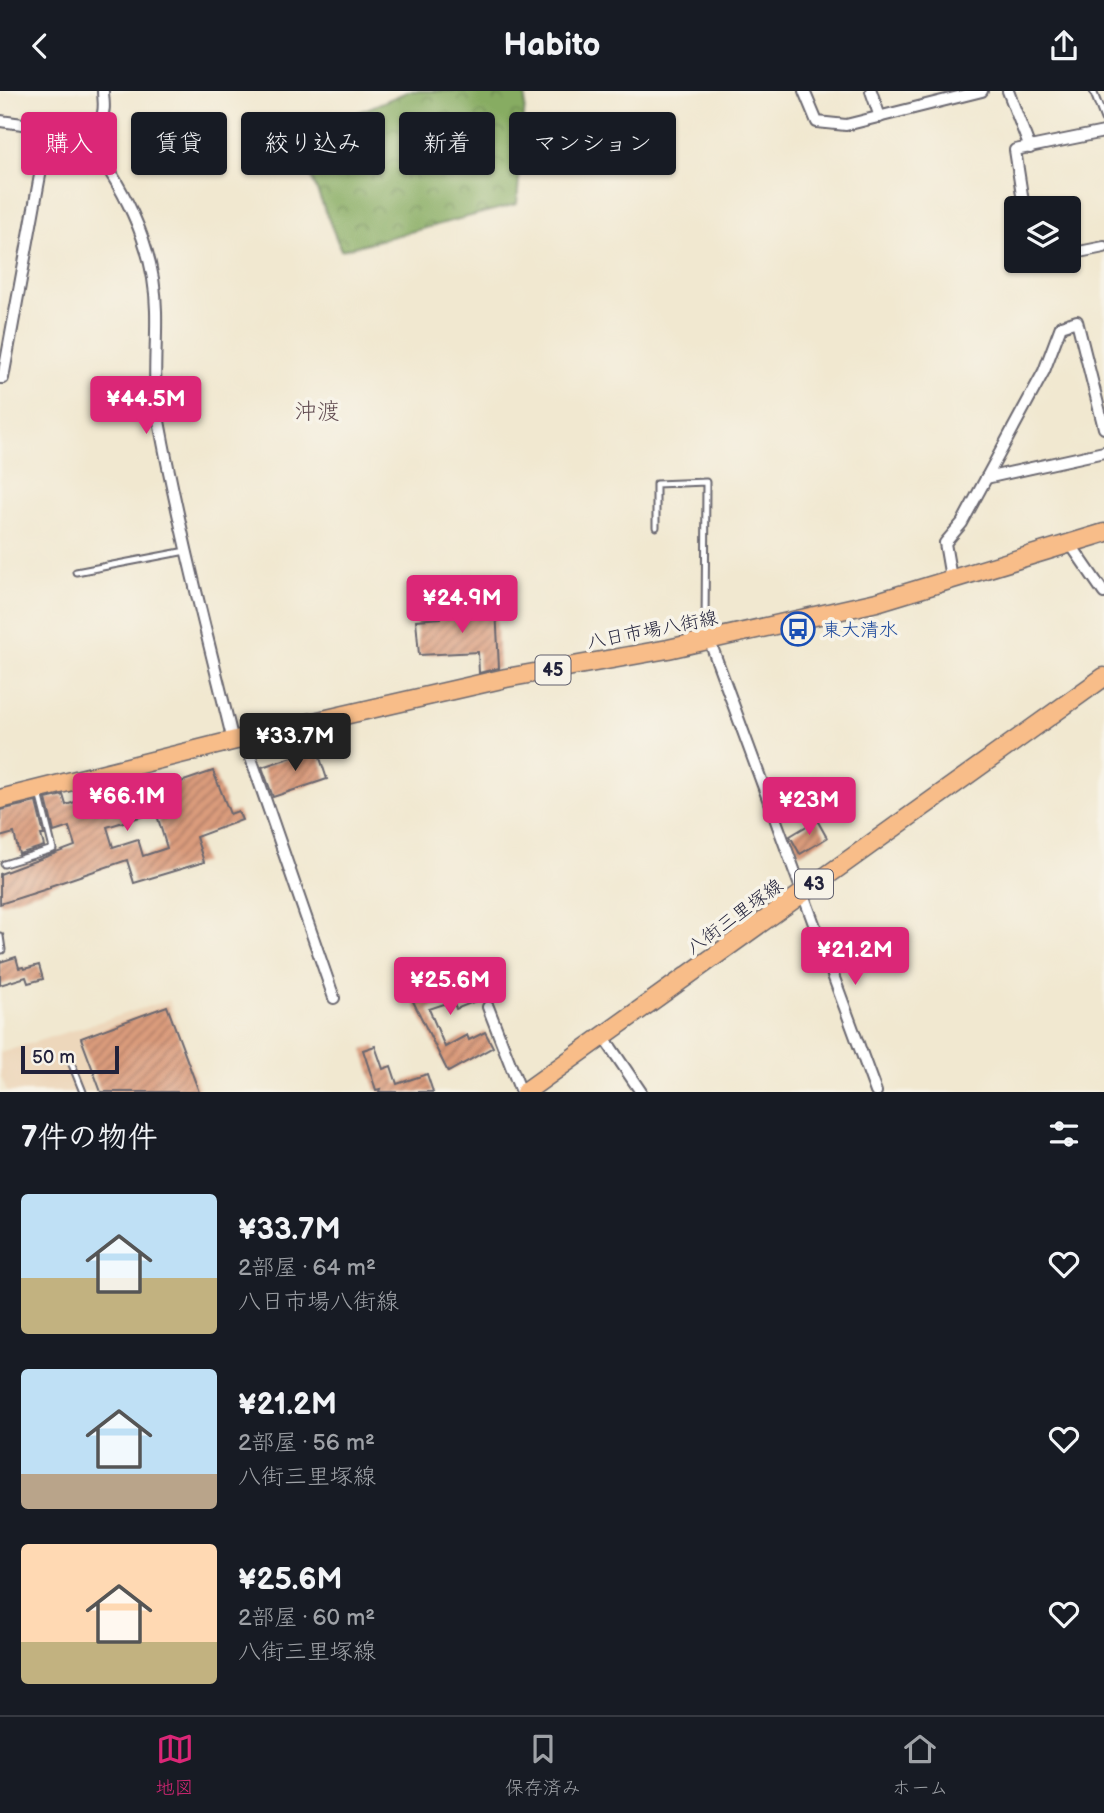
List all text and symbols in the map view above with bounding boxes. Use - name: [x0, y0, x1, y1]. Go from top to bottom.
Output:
- text: Habito: [503, 26, 601, 65]
- icon: back: [21, 27, 59, 65]
- icon: share: [1045, 27, 1083, 65]
- chip: 購入: [21, 112, 117, 175]
- chip: 賃貸: [131, 112, 227, 175]
- chip: 絞り込み: [241, 112, 385, 175]
- chip: 新着: [399, 112, 495, 175]
- chip: マンション: [509, 112, 676, 175]
- map controls: [1004, 196, 1081, 273]
- button: layers: [1004, 196, 1081, 273]
- pin: ¥44.5M: [89, 377, 203, 436]
- text: ¥44.5M: [106, 385, 186, 413]
- district label: 沖渡: [294, 398, 340, 426]
- pin: ¥24.9M: [405, 575, 519, 635]
- text: ¥24.9M: [423, 584, 501, 612]
- street label: 八日市場八街線: [585, 606, 720, 654]
- bus stop icon: 東大清水: [779, 610, 817, 648]
- place label: 東大清水: [822, 619, 898, 642]
- road number: 45: [536, 655, 570, 685]
- pin: ¥33.7M: [238, 713, 352, 773]
- text: ¥33.7M: [256, 722, 334, 750]
- pin: ¥66.1M: [70, 773, 184, 833]
- pin: ¥23M: [768, 777, 850, 837]
- text: ¥66.1M: [89, 782, 165, 810]
- text: ¥23M: [779, 786, 839, 814]
- road number: 43: [795, 869, 833, 899]
- street label: 八街三里塚線: [682, 874, 788, 960]
- pin: ¥21.2M: [798, 927, 912, 987]
- text: ¥21.2M: [817, 936, 893, 964]
- pin: ¥25.6M: [393, 957, 507, 1017]
- text: ¥25.6M: [410, 966, 490, 994]
- scale bar: [21, 1043, 119, 1075]
- text: 50 m: [32, 1046, 75, 1069]
- icon: filters: [1045, 1115, 1083, 1153]
- text: 7件の物件: [21, 1120, 158, 1156]
- text: ¥33.7M: [238, 1212, 341, 1248]
- icon: home: [77, 1222, 161, 1306]
- icon: heart: [1045, 1245, 1083, 1283]
- text: 2部屋 · 64 m²: [238, 1254, 376, 1282]
- text: 八日市場八街線: [238, 1288, 399, 1316]
- text: ¥21.2M: [238, 1387, 337, 1423]
- icon: home: [77, 1397, 161, 1481]
- icon: heart: [1045, 1420, 1083, 1458]
- text: 2部屋 · 56 m²: [238, 1429, 375, 1457]
- text: 八街三里塚線: [238, 1463, 376, 1491]
- text: ¥25.6M: [238, 1562, 342, 1598]
- icon: home: [77, 1572, 161, 1656]
- icon: heart: [1045, 1595, 1083, 1633]
- text: 2部屋 · 60 m²: [238, 1604, 375, 1632]
- text: 八街三里塚線: [238, 1638, 376, 1666]
- tab: 地図: [156, 1730, 194, 1800]
- tab: 保存済み: [505, 1730, 581, 1800]
- tab: ホーム: [892, 1730, 948, 1800]

